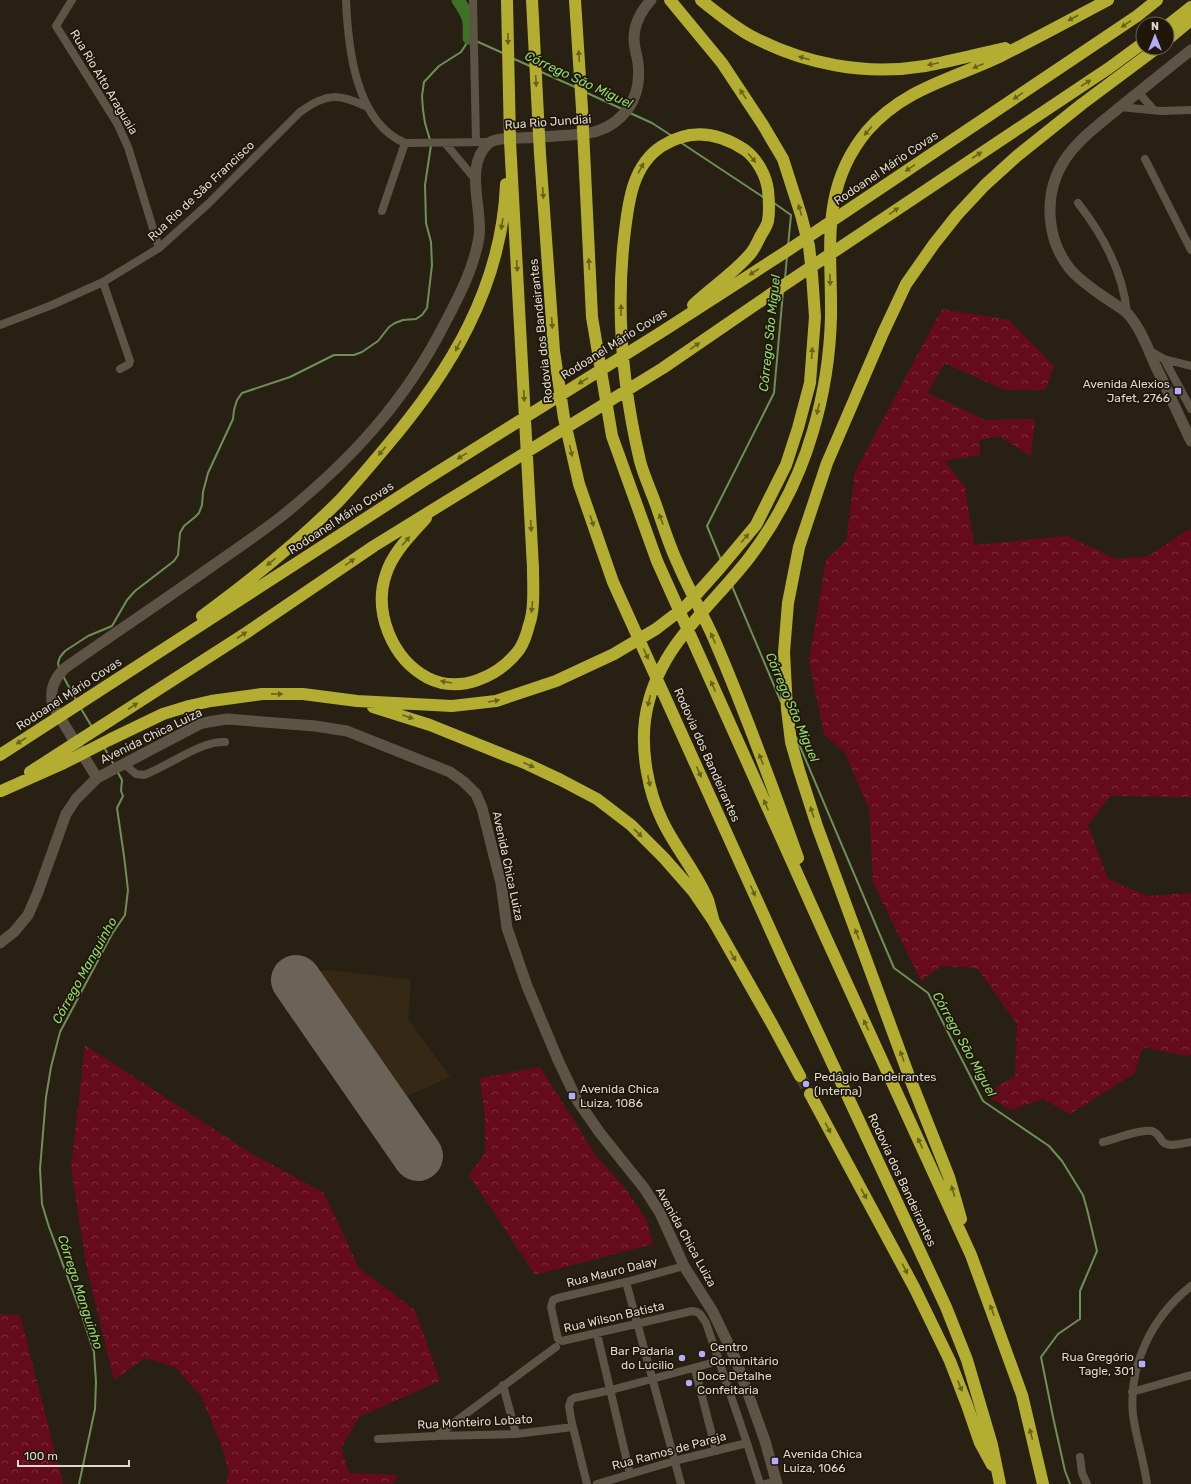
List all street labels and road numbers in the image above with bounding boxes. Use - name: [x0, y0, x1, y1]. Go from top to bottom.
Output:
- street label: Rua Rio Alto Araguaia: [67, 27, 141, 137]
- street label: Rua Rio Jundiai: [504, 112, 592, 132]
- street label: Rodoanel Mário Covas: [831, 128, 941, 208]
- street label: Rua Rio de São Francisco: [145, 138, 257, 244]
- street label: Rodovia dos Bandeirantes: [526, 258, 556, 404]
- street label: Rodoanel Mário Covas: [558, 306, 670, 382]
- street label: Rodoanel Mário Covas: [286, 479, 396, 557]
- street label: Rodoanel Mário Covas: [14, 655, 124, 733]
- street label: Rodovia dos Bandeirantes: [671, 686, 743, 824]
- street label: Avenida Chica Luiza: [98, 705, 204, 767]
- street label: Avenida Chica Luiza: [490, 810, 526, 922]
- street label: Rodovia dos Bandeirantes: [865, 1111, 939, 1249]
- street label: Avenida Chica Luiza: [653, 1185, 719, 1289]
- street label: Rua Mauro Dalay: [565, 1254, 659, 1290]
- street label: Rua Wilson Batista: [562, 1299, 666, 1335]
- street label: Rua Monteiro Lobato: [417, 1412, 533, 1432]
- street label: Rua Ramos de Pareja: [610, 1429, 728, 1473]

